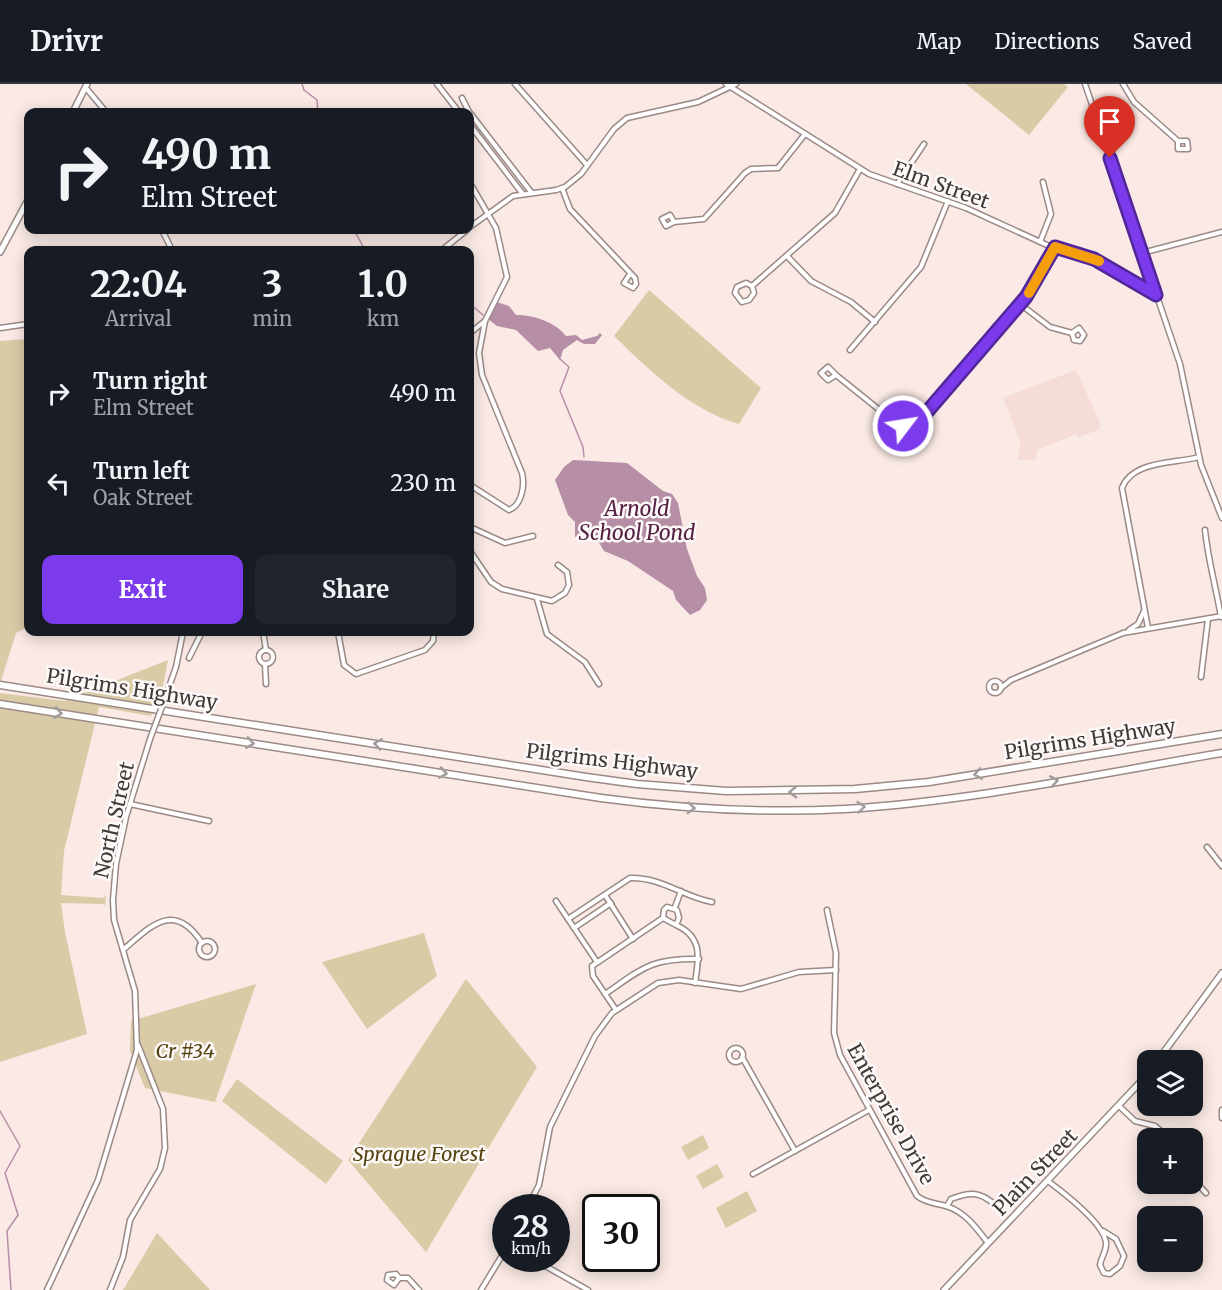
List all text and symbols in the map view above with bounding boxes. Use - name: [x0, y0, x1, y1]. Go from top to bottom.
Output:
- text: Drivr: [30, 23, 103, 59]
- text: Map: [917, 28, 961, 55]
- text: Directions: [994, 28, 1099, 55]
- text: Saved: [1132, 28, 1192, 55]
- pin: [1084, 96, 1135, 158]
- icon: arrive: [1093, 105, 1126, 138]
- text: 490 m: [141, 128, 271, 180]
- icon: right: [42, 132, 120, 210]
- street label: Elm Street: [889, 156, 993, 214]
- text: Elm Street: [141, 180, 277, 214]
- text: 22:04: [90, 262, 187, 307]
- text: 3: [262, 262, 283, 307]
- text: 1.0: [358, 262, 408, 307]
- text: Arrival: [105, 306, 172, 331]
- text: min: [253, 306, 292, 331]
- text: km: [367, 306, 399, 331]
- text: Turn right: [93, 367, 207, 395]
- icon: right: [42, 377, 75, 410]
- text: 490 m: [389, 379, 456, 407]
- position arrow: [871, 394, 935, 458]
- text: Elm Street: [93, 395, 194, 420]
- text: Turn left: [93, 457, 190, 485]
- icon: left: [42, 467, 75, 500]
- text: 230 m: [390, 469, 456, 497]
- text: Oak Street: [93, 485, 193, 510]
- water label: Arnold School Pond: [579, 495, 695, 546]
- button: Exit: [42, 555, 243, 624]
- button: Share: [255, 555, 456, 624]
- street label: Pilgrims Highway: [45, 663, 220, 714]
- one-way arrow: [53, 706, 62, 718]
- street label: Pilgrims Highway: [1002, 713, 1178, 764]
- one-way arrow: [246, 737, 255, 749]
- one-way arrow: [374, 738, 384, 751]
- street label: Pilgrims Highway: [525, 738, 700, 784]
- street label: North Street: [88, 759, 139, 881]
- one-way arrow: [438, 767, 448, 779]
- one-way arrow: [973, 767, 983, 780]
- one-way arrow: [1049, 775, 1058, 787]
- one-way arrow: [788, 786, 797, 798]
- one-way arrow: [687, 801, 696, 814]
- one-way arrow: [856, 801, 865, 814]
- park label: Cr #34: [155, 1038, 215, 1063]
- street label: Enterprise Drive: [842, 1039, 940, 1189]
- map controls: [1137, 1050, 1203, 1272]
- button: layers: [1137, 1050, 1203, 1116]
- street label: Plain Street: [987, 1123, 1082, 1220]
- button: +: [1137, 1128, 1203, 1194]
- park label: Sprague Forest: [353, 1141, 485, 1166]
- speed limit sign: 30: [582, 1194, 660, 1272]
- button: −: [1137, 1206, 1203, 1272]
- text: 28: [513, 1207, 549, 1245]
- text: km/h: [511, 1239, 551, 1258]

